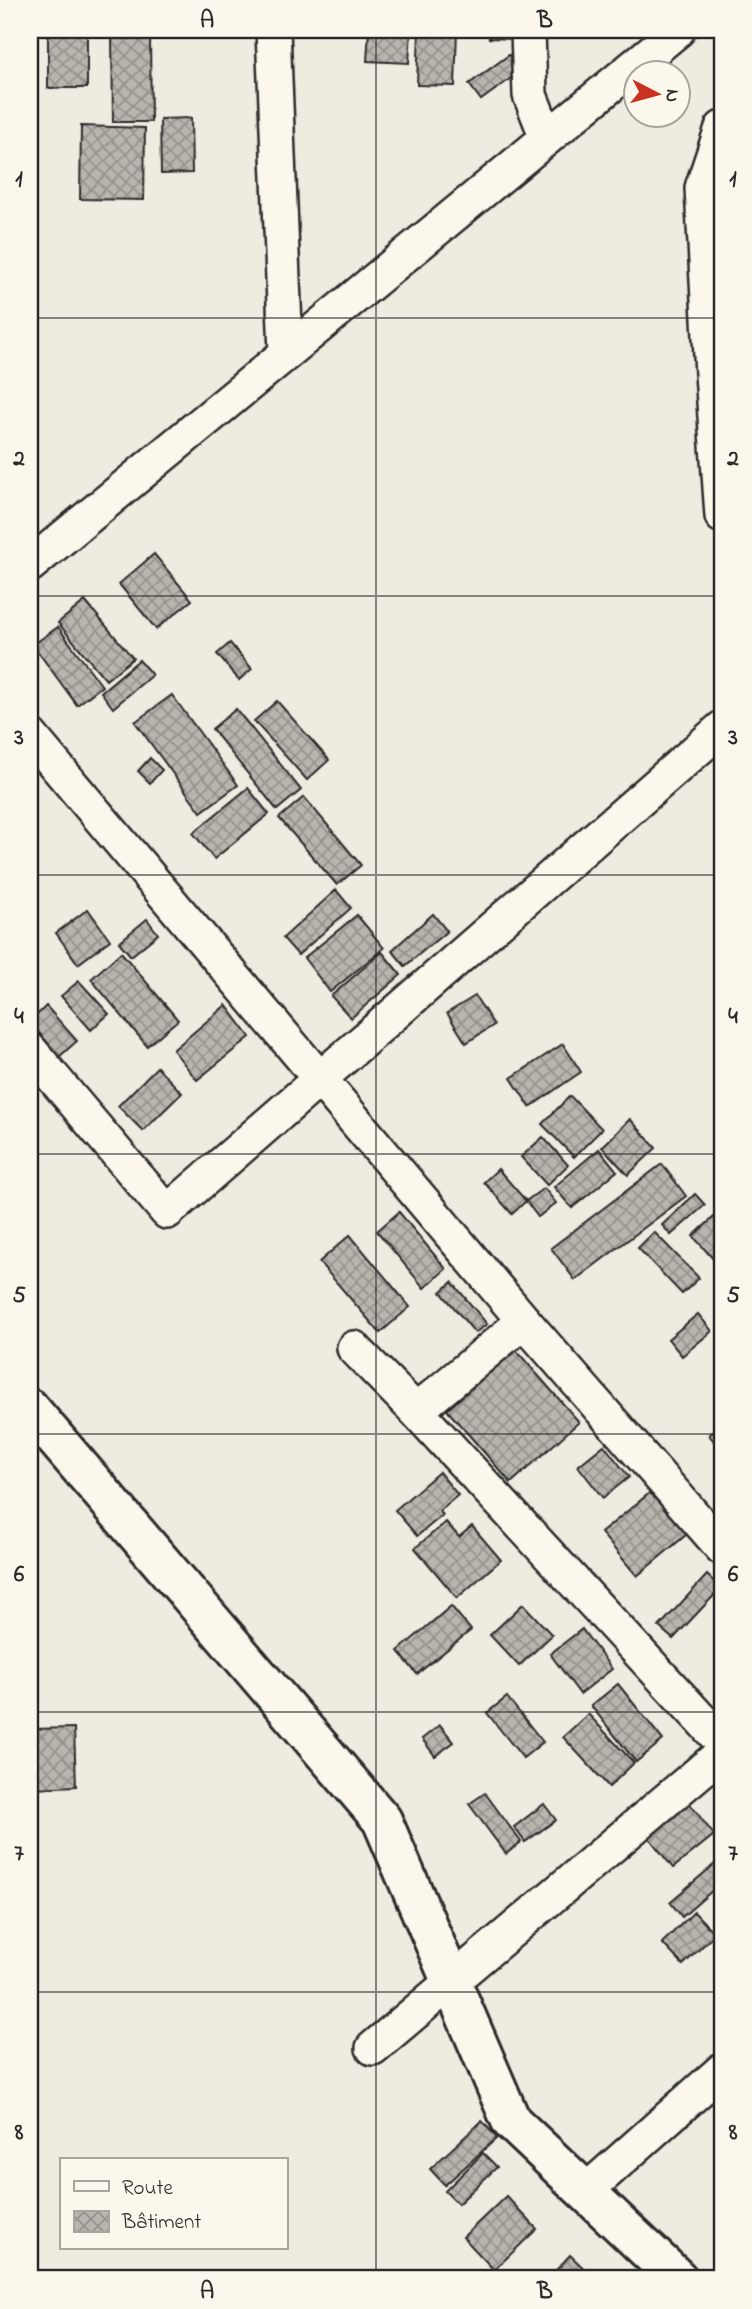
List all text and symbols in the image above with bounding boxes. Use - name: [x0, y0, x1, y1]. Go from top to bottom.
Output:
- text: A: [200, 5, 214, 38]
- text: B: [536, 5, 553, 38]
- north arrow: [622, 60, 692, 130]
- text: N: [657, 88, 686, 103]
- text: 1: [15, 164, 23, 197]
- text: 1: [729, 164, 737, 197]
- text: 2: [12, 443, 25, 476]
- text: 2: [726, 443, 739, 476]
- text: 3: [13, 722, 24, 755]
- text: 3: [727, 722, 738, 755]
- text: 4: [14, 1001, 24, 1034]
- text: 4: [728, 1001, 738, 1034]
- text: 5: [12, 1280, 26, 1313]
- text: 5: [726, 1280, 740, 1313]
- text: 6: [14, 1559, 25, 1592]
- text: 6: [728, 1559, 739, 1592]
- text: 7: [14, 1838, 24, 1871]
- text: 7: [728, 1838, 738, 1871]
- text: 8: [14, 2117, 24, 2150]
- text: 8: [728, 2117, 738, 2150]
- legend: [60, 2158, 287, 2250]
- text: Route: [122, 2174, 174, 2204]
- text: Bâtiment: [121, 2208, 201, 2238]
- text: A: [200, 2276, 214, 2309]
- text: B: [536, 2276, 553, 2309]

